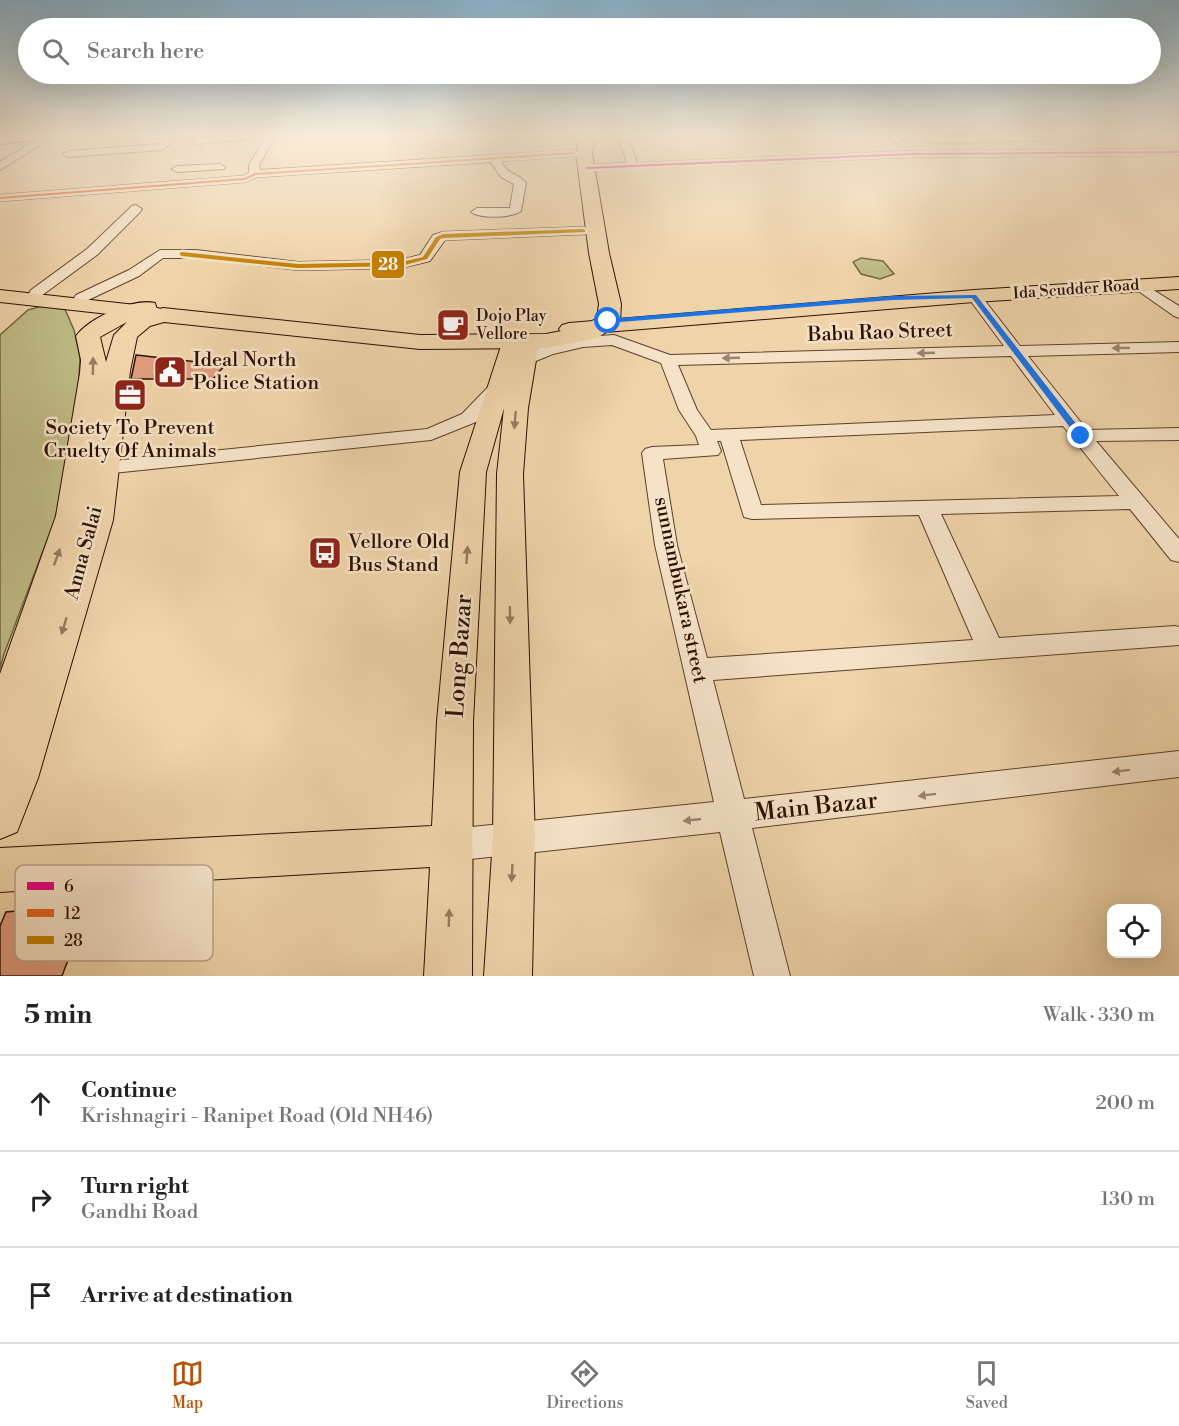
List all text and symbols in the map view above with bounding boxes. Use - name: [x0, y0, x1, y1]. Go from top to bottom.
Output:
- search box: [18, 18, 1161, 84]
- icon: search: [39, 35, 72, 68]
- text: Search here: [87, 38, 204, 65]
- line badge: 28: [371, 250, 405, 279]
- text: 28: [378, 255, 398, 275]
- street label: Ida Scudder Road: [1012, 275, 1140, 303]
- place label: Dojo Play Vellore: [475, 306, 547, 344]
- cafe icon: Dojo Play Vellore: [435, 307, 471, 343]
- route start: [594, 307, 620, 333]
- street label: Babu Rao Street: [806, 318, 953, 348]
- one-way arrow: [1111, 343, 1130, 353]
- place label: Ideal North Police Station: [193, 348, 319, 396]
- one-way arrow: [916, 348, 935, 357]
- public building icon: Ideal North Police Station: [152, 354, 188, 390]
- one-way arrow: [721, 354, 740, 363]
- one-way arrow: [88, 357, 98, 376]
- office icon: Society To Prevent Cruelty Of Animals: [112, 377, 148, 413]
- one-way arrow: [510, 411, 520, 430]
- place label: Society To Prevent Cruelty Of Animals: [44, 416, 216, 464]
- route end: [1067, 422, 1093, 448]
- street label: sunnambukara street: [648, 494, 712, 686]
- street label: Anna Salai: [59, 503, 109, 604]
- place label: Vellore Old Bus Stand: [347, 530, 450, 578]
- bus stop icon: Vellore Old Bus Stand: [307, 535, 343, 571]
- one-way arrow: [463, 546, 472, 565]
- one-way arrow: [53, 548, 63, 566]
- street label: Long Bazar: [441, 593, 479, 719]
- one-way arrow: [505, 605, 515, 624]
- one-way arrow: [59, 617, 68, 635]
- one-way arrow: [1111, 767, 1130, 776]
- street label: Main Bazar: [753, 786, 879, 828]
- one-way arrow: [918, 790, 937, 800]
- one-way arrow: [682, 815, 701, 825]
- one-way arrow: [507, 863, 516, 882]
- legend: [15, 865, 213, 961]
- text: 6: [64, 877, 74, 897]
- text: 12: [64, 904, 80, 924]
- map controls: [1107, 904, 1161, 958]
- button: locate: [1107, 904, 1161, 958]
- one-way arrow: [445, 908, 454, 927]
- text: 28: [64, 931, 83, 951]
- text: 5 min: [24, 999, 92, 1031]
- text: Walk · 330 m: [1043, 1003, 1155, 1028]
- text: Continue: [81, 1077, 177, 1104]
- icon: ahead: [24, 1087, 57, 1120]
- text: 200 m: [1095, 1091, 1155, 1116]
- text: Krishnagiri - Ranipet Road (Old NH46): [81, 1104, 433, 1129]
- text: Turn right: [81, 1173, 189, 1200]
- icon: right: [24, 1183, 57, 1216]
- text: 130 m: [1100, 1187, 1155, 1212]
- text: Gandhi Road: [81, 1200, 198, 1225]
- icon: arrive: [24, 1279, 57, 1312]
- text: Arrive at destination: [81, 1282, 293, 1309]
- tab: Map: [171, 1357, 204, 1413]
- tab: Directions: [546, 1357, 624, 1413]
- tab: Saved: [966, 1357, 1008, 1413]

